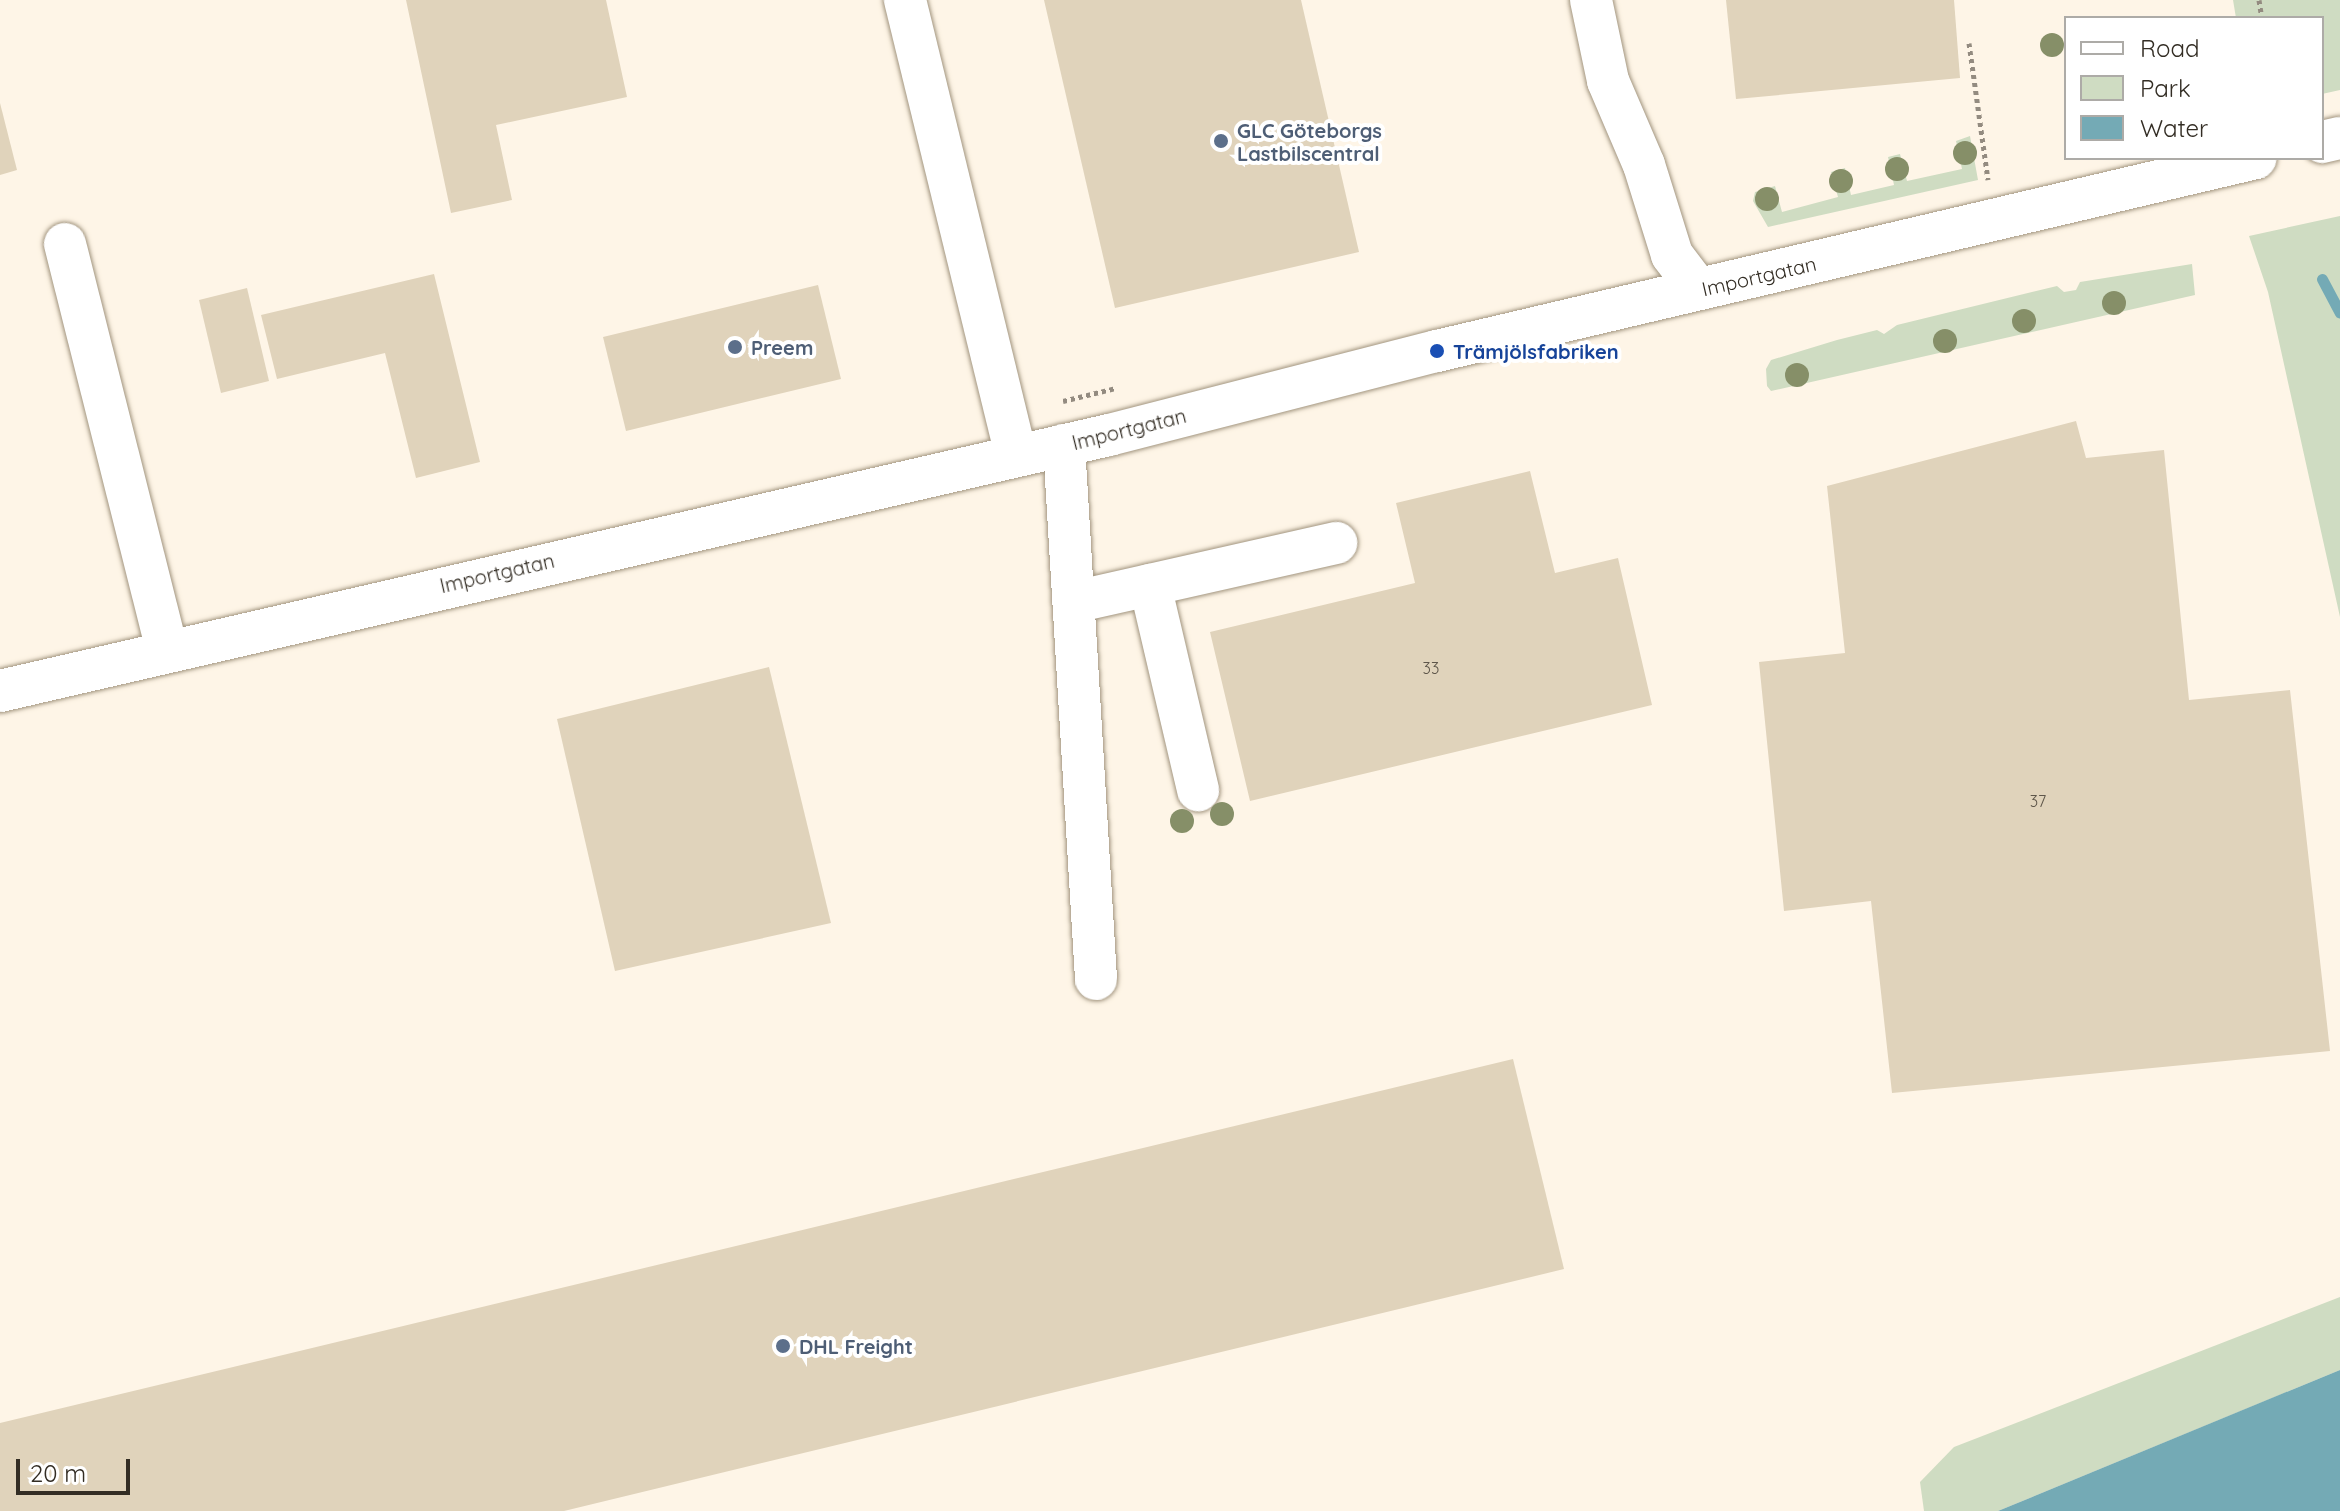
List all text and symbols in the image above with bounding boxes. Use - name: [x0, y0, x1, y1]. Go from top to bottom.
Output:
- legend: [2064, 16, 2324, 160]
- text: Road: [2140, 33, 2200, 63]
- text: Park: [2140, 73, 2191, 103]
- text: Water: [2140, 113, 2208, 143]
- place label: GLC Göteborgs Lastbilscentral: [1237, 118, 1382, 165]
- marker: GLC Göteborgs Lastbilscentral: [1212, 132, 1230, 150]
- street label: Importgatan: [1699, 251, 1819, 301]
- place label: Preem: [751, 335, 813, 359]
- marker: Preem: [726, 338, 744, 356]
- place label: Trämjölsfabriken: [1453, 339, 1619, 363]
- marker: Trämjölsfabriken: [1428, 342, 1446, 360]
- street label: Importgatan: [1069, 403, 1189, 455]
- street label: Importgatan: [437, 548, 557, 598]
- house number: 33: [1423, 658, 1439, 678]
- house number: 37: [2030, 791, 2046, 811]
- place label: DHL Freight: [799, 1334, 913, 1358]
- marker: DHL Freight: [774, 1337, 792, 1355]
- scale bar: [20, 1443, 134, 1493]
- text: 20 m: [30, 1458, 86, 1488]

